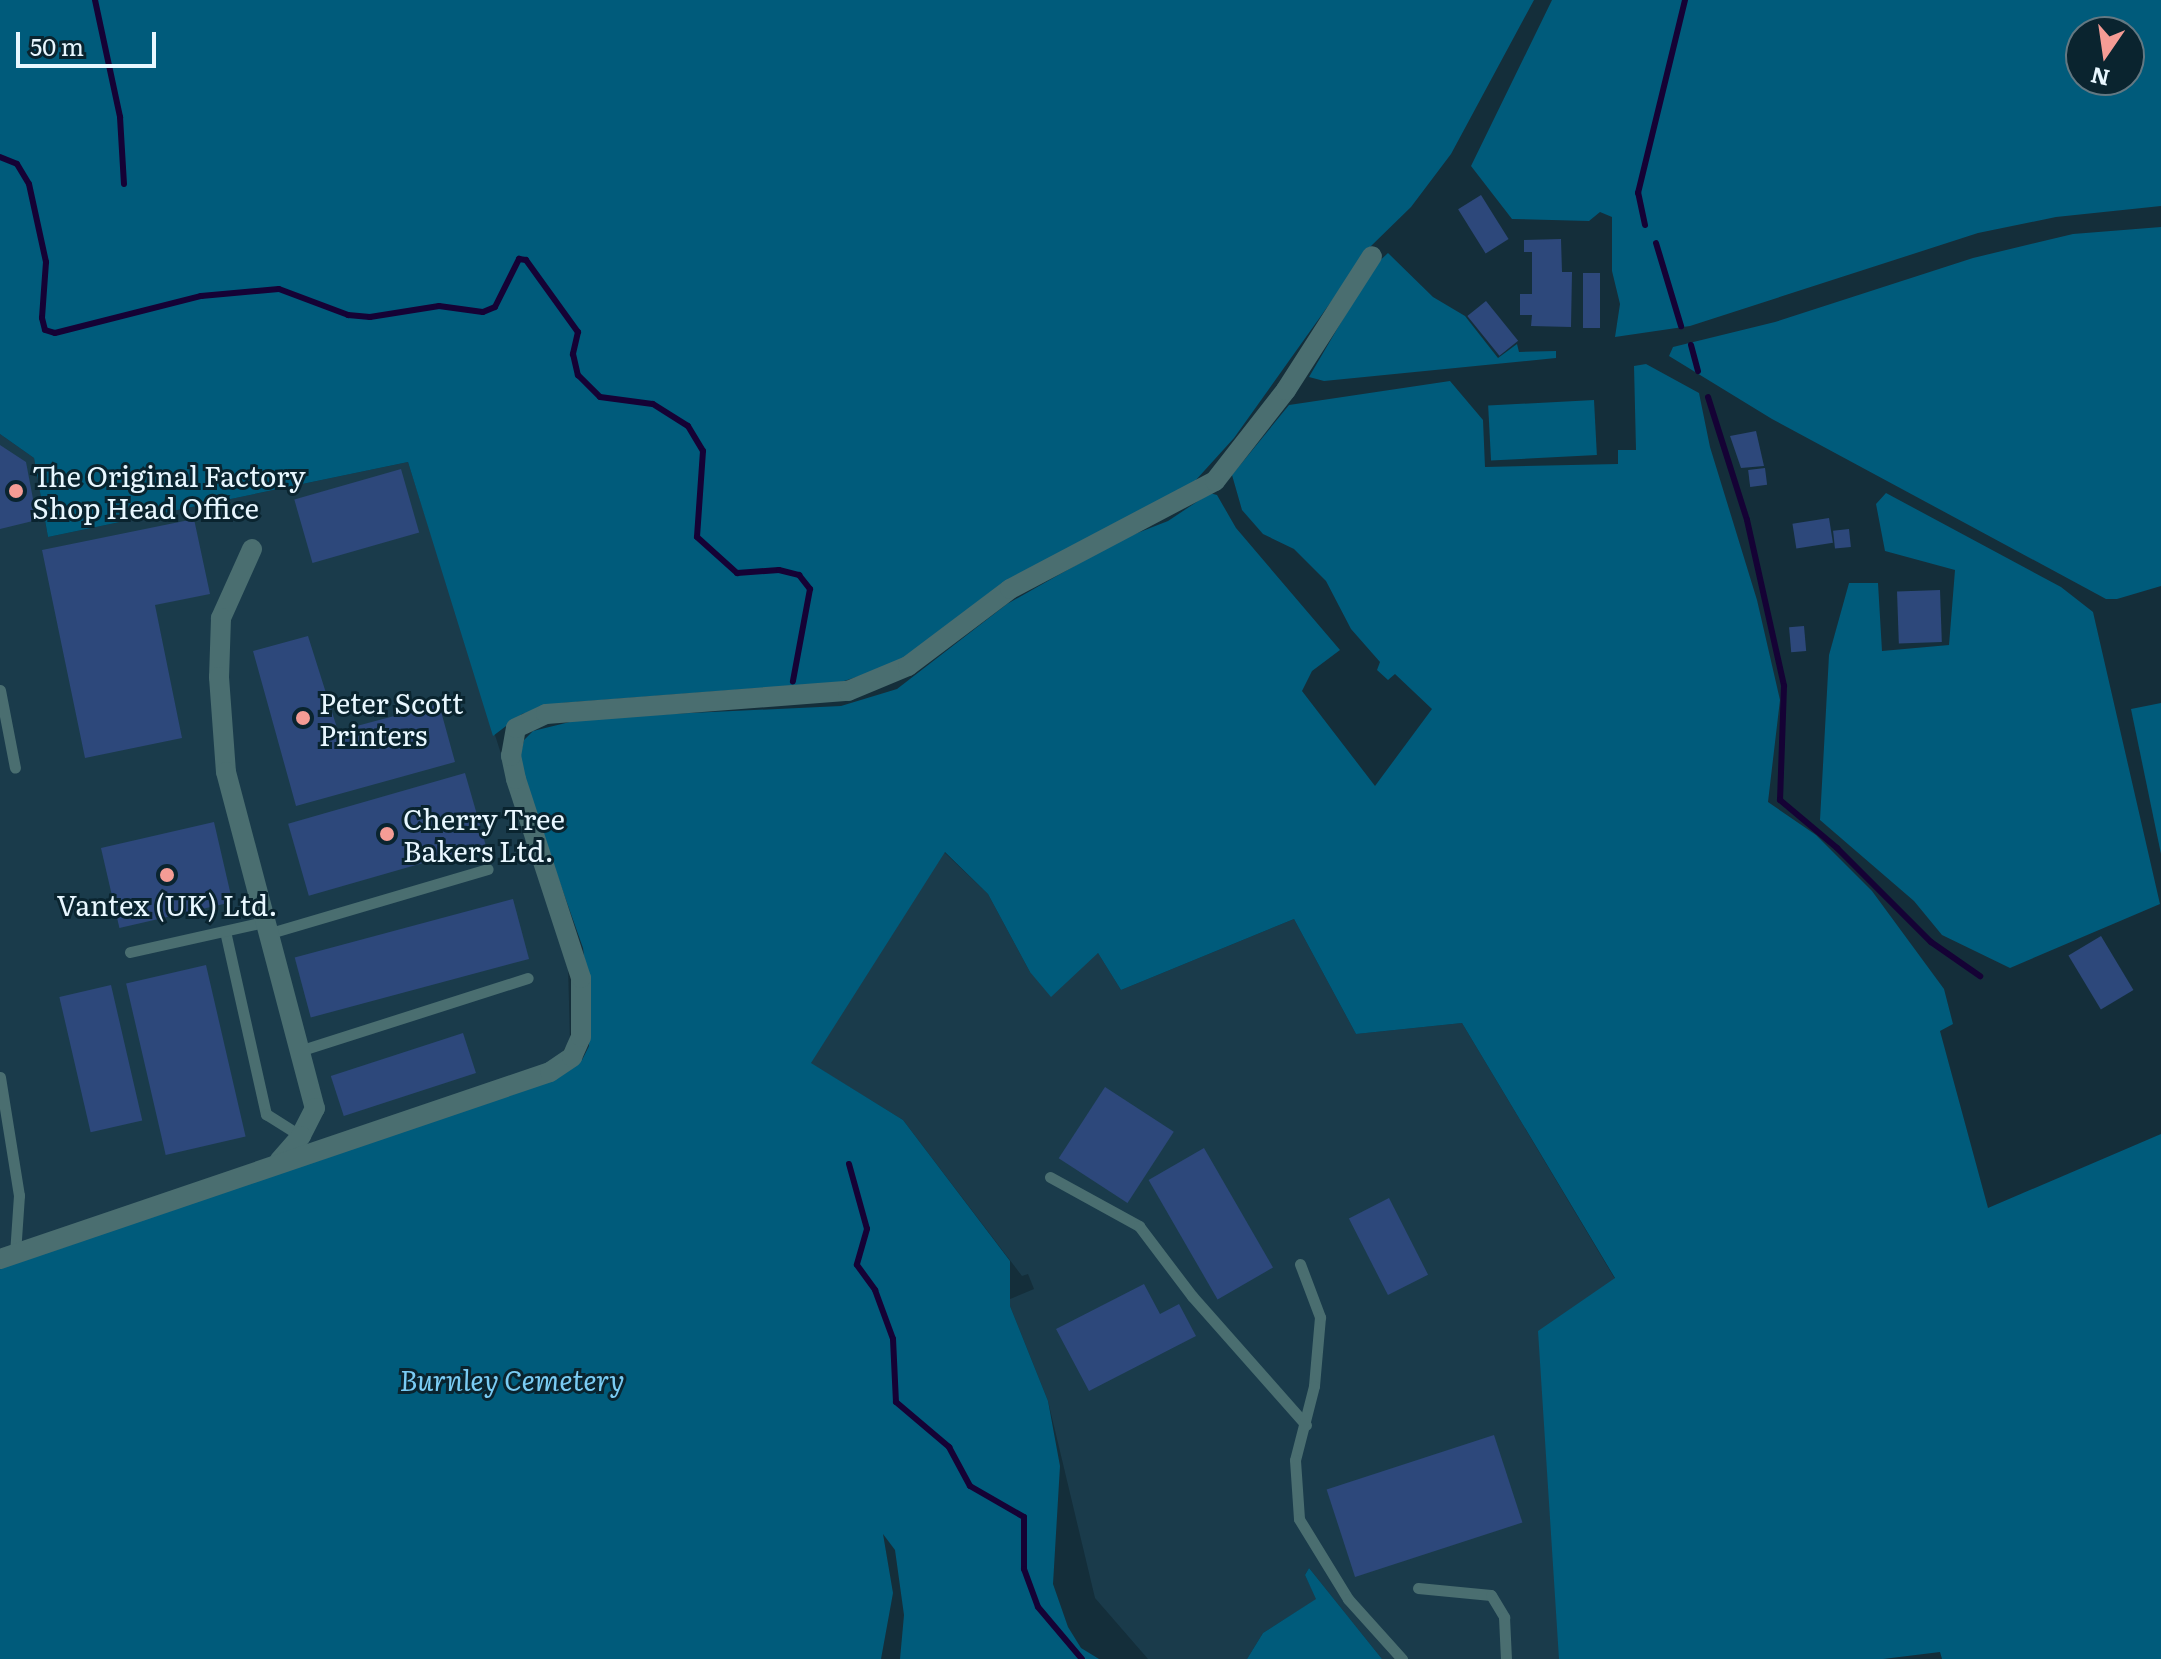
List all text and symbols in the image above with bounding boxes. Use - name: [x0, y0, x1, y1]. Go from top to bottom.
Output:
- scale bar: [20, 16, 160, 66]
- north arrow: [2065, 16, 2145, 96]
- text: 50 m: [30, 28, 84, 63]
- text: N: [2087, 60, 2113, 96]
- place label: The Original Factory Shop Head Office: [32, 458, 306, 524]
- marker: The Original Factory Shop Head Office: [7, 482, 25, 500]
- place label: Peter Scott Printers: [319, 685, 463, 751]
- marker: Peter Scott Printers: [294, 709, 312, 727]
- place label: Cherry Tree Bakers Ltd.: [403, 801, 565, 867]
- marker: Cherry Tree Bakers Ltd.: [378, 825, 396, 843]
- marker: Vantex (UK) Ltd.: [158, 866, 176, 884]
- place label: Vantex (UK) Ltd.: [56, 887, 278, 921]
- park label: Burnley Cemetery: [399, 1362, 625, 1396]

